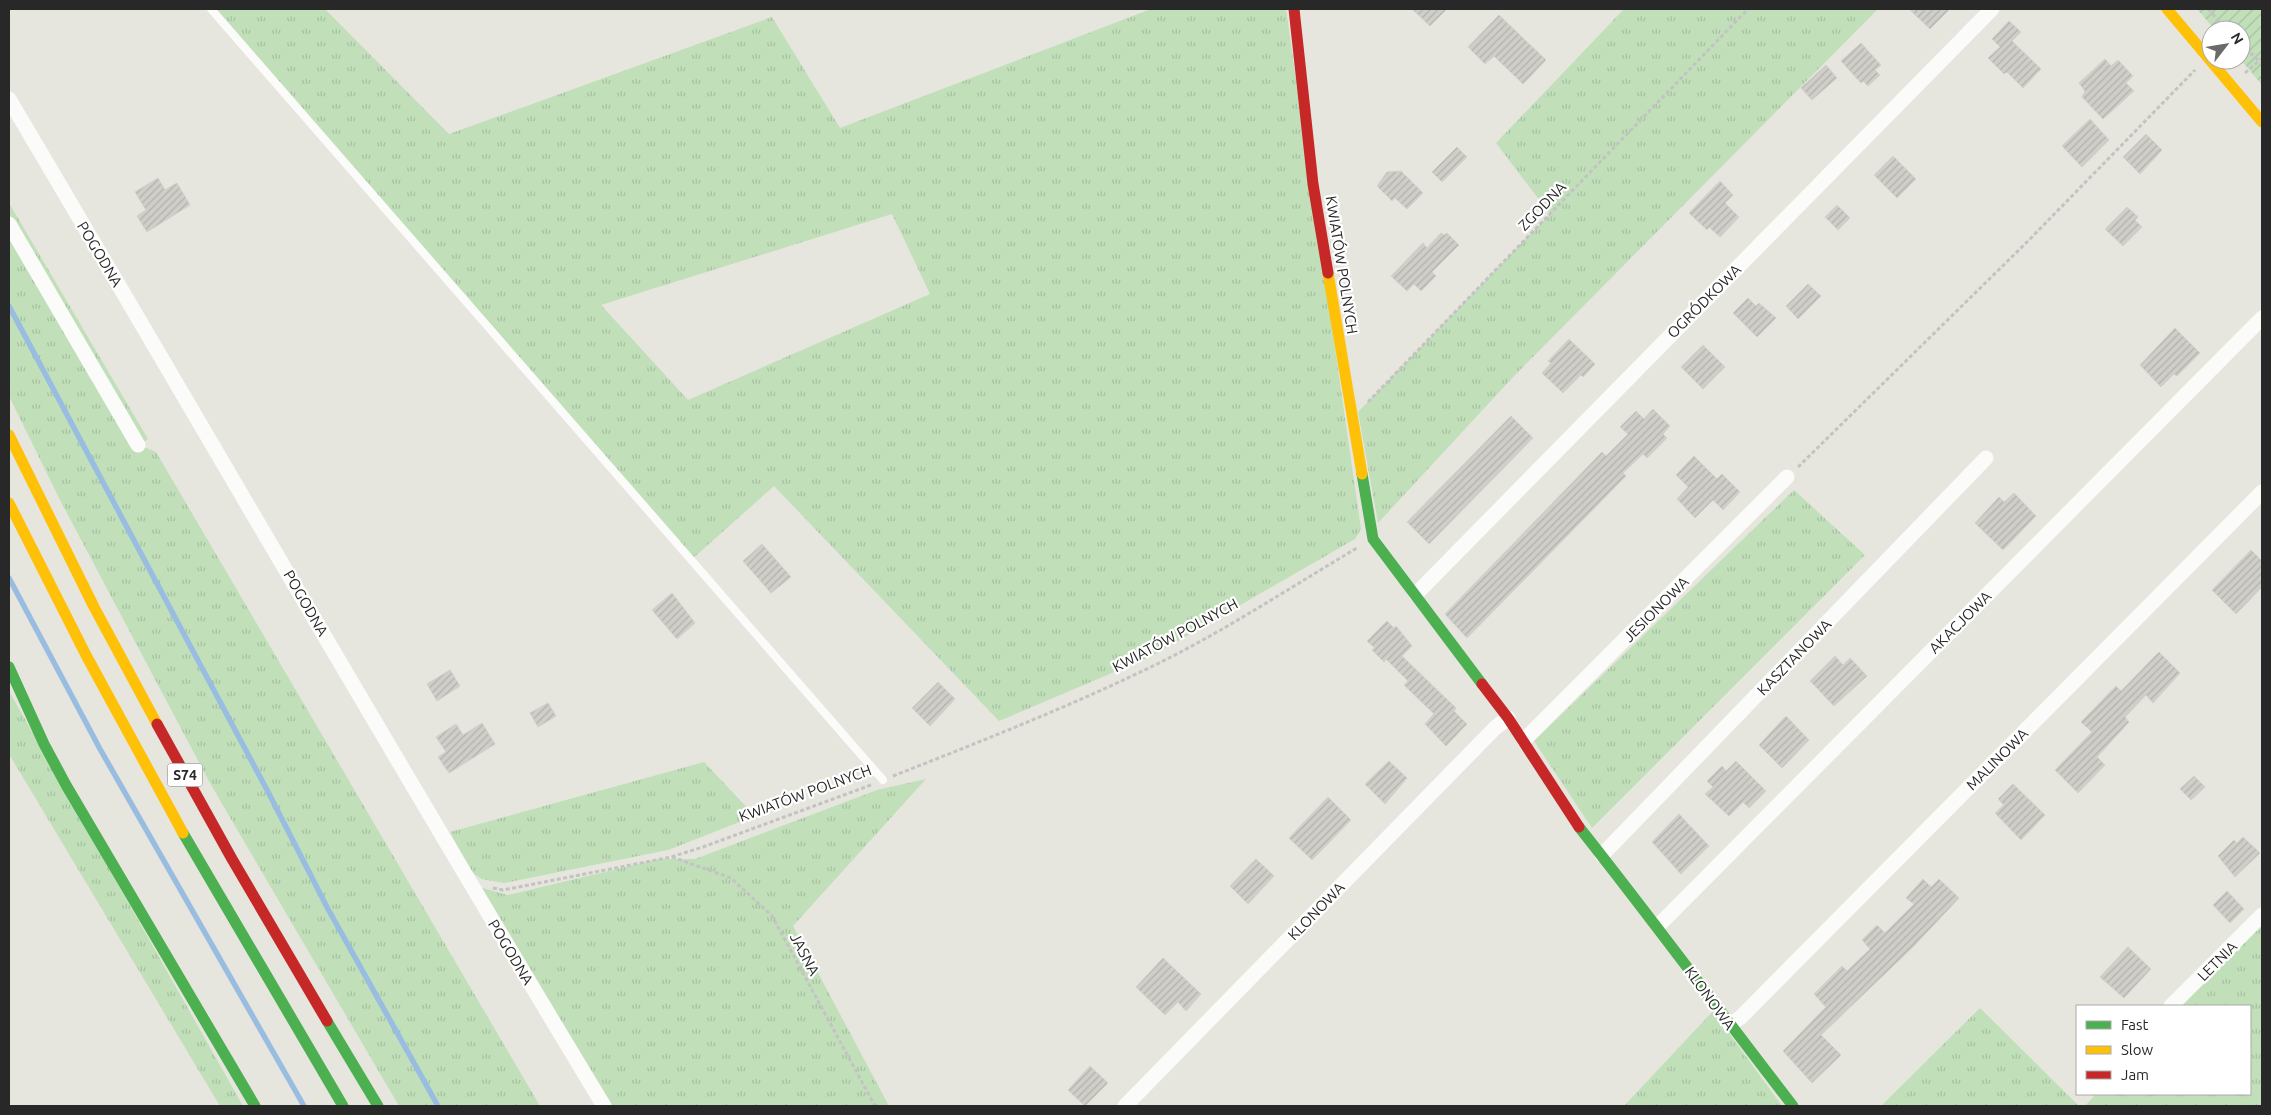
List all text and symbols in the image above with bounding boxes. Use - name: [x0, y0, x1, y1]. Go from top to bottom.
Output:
- north arrow: [2201, 20, 2251, 70]
- text: N: [2228, 30, 2247, 47]
- street label: ZGODNA: [1515, 178, 1569, 234]
- street label: KWIATÓW POLNYCH: [1323, 195, 1361, 335]
- street label: POGODNA: [74, 218, 126, 290]
- street label: OGRÓDKOWA: [1664, 261, 1744, 341]
- street label: POGODNA: [280, 567, 332, 639]
- street label: JESIONOWA: [1620, 573, 1692, 645]
- street label: AKACJOWA: [1925, 587, 1995, 657]
- street label: KWIATÓW POLNYCH: [1109, 595, 1241, 675]
- street label: KASZTANOWA: [1753, 615, 1835, 699]
- street label: MALINOWA: [1963, 725, 2031, 793]
- street label: KWIATÓW POLNYCH: [736, 761, 874, 825]
- road number: S74: [168, 764, 202, 786]
- street label: KLONOWA: [1284, 878, 1348, 943]
- street label: POGODNA: [485, 916, 537, 988]
- street label: JASNA: [787, 930, 823, 978]
- street label: LETNIA: [2194, 938, 2240, 984]
- street label: KLONOWA: [1681, 963, 1739, 1033]
- legend: [2076, 1005, 2251, 1095]
- text: Fast: [2121, 1016, 2149, 1033]
- text: Slow: [2121, 1041, 2154, 1058]
- text: Jam: [2121, 1066, 2149, 1083]

